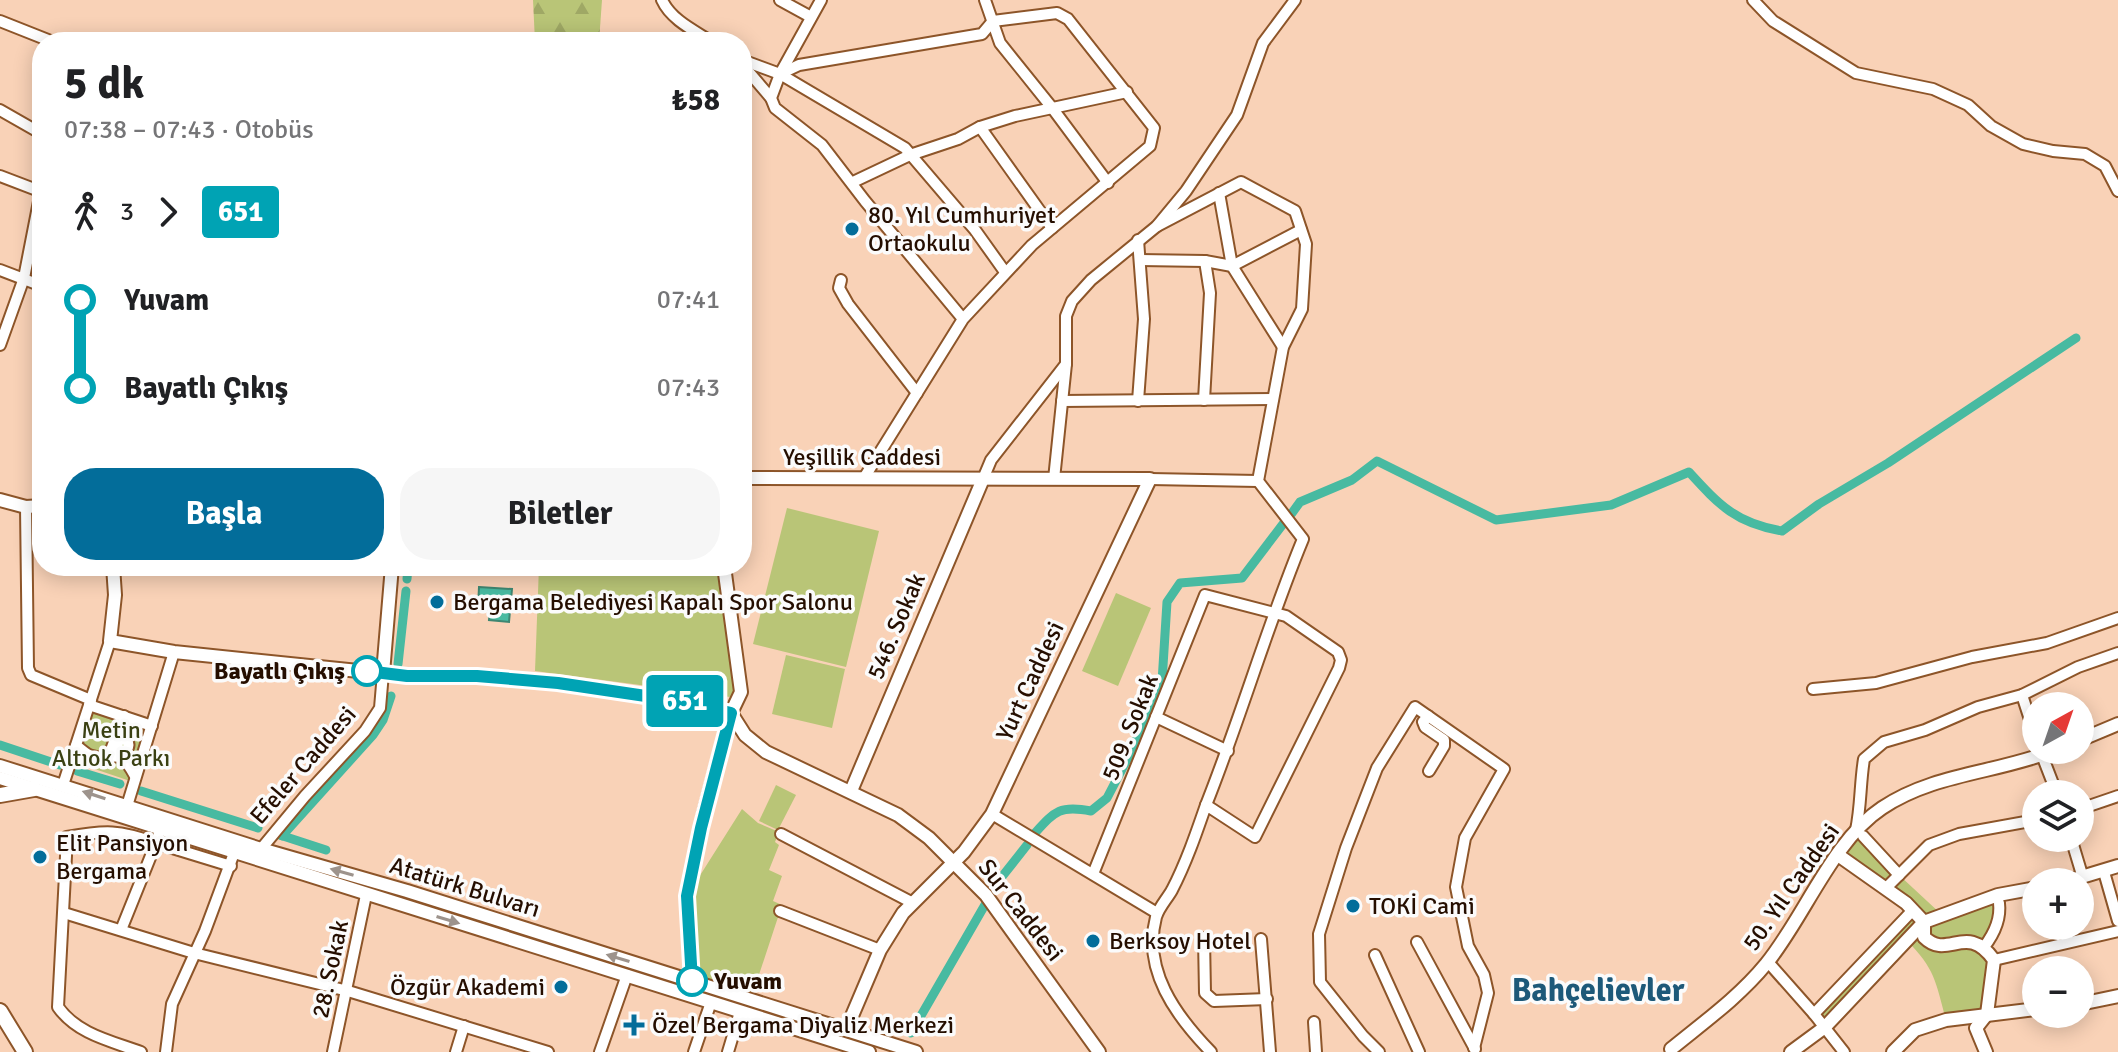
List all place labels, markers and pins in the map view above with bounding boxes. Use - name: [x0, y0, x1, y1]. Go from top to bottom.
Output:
- place label: 80. Yıl Cumhuriyet Ortaokulu: [868, 200, 1056, 258]
- marker: 80. Yıl Cumhuriyet Ortaokulu: [843, 220, 861, 238]
- place label: Bergama Belediyesi Kapalı Spor Salonu: [453, 587, 853, 617]
- marker: Bergama Belediyesi Kapalı Spor Salonu: [428, 593, 446, 611]
- place label: Bayatlı Çıkış: [214, 656, 345, 686]
- marker: Bayatlı Çıkış: [352, 656, 382, 686]
- place label: Elit Pansiyon Bergama: [56, 828, 188, 886]
- marker: Elit Pansiyon Bergama: [31, 848, 49, 866]
- place label: TOKİ Cami: [1369, 891, 1475, 921]
- marker: TOKİ Cami: [1344, 897, 1362, 915]
- place label: Berksoy Hotel: [1109, 926, 1251, 956]
- marker: Berksoy Hotel: [1084, 932, 1102, 950]
- marker: Yuvam: [677, 966, 707, 996]
- place label: Yuvam: [713, 966, 782, 996]
- place label: Özgür Akademi: [390, 972, 545, 1002]
- marker: Özgür Akademi: [552, 978, 570, 996]
- place label: Özel Bergama Diyaliz Merkezi: [652, 1010, 954, 1040]
- marker: Özel Bergama Diyaliz Merkezi: [623, 1014, 645, 1036]

